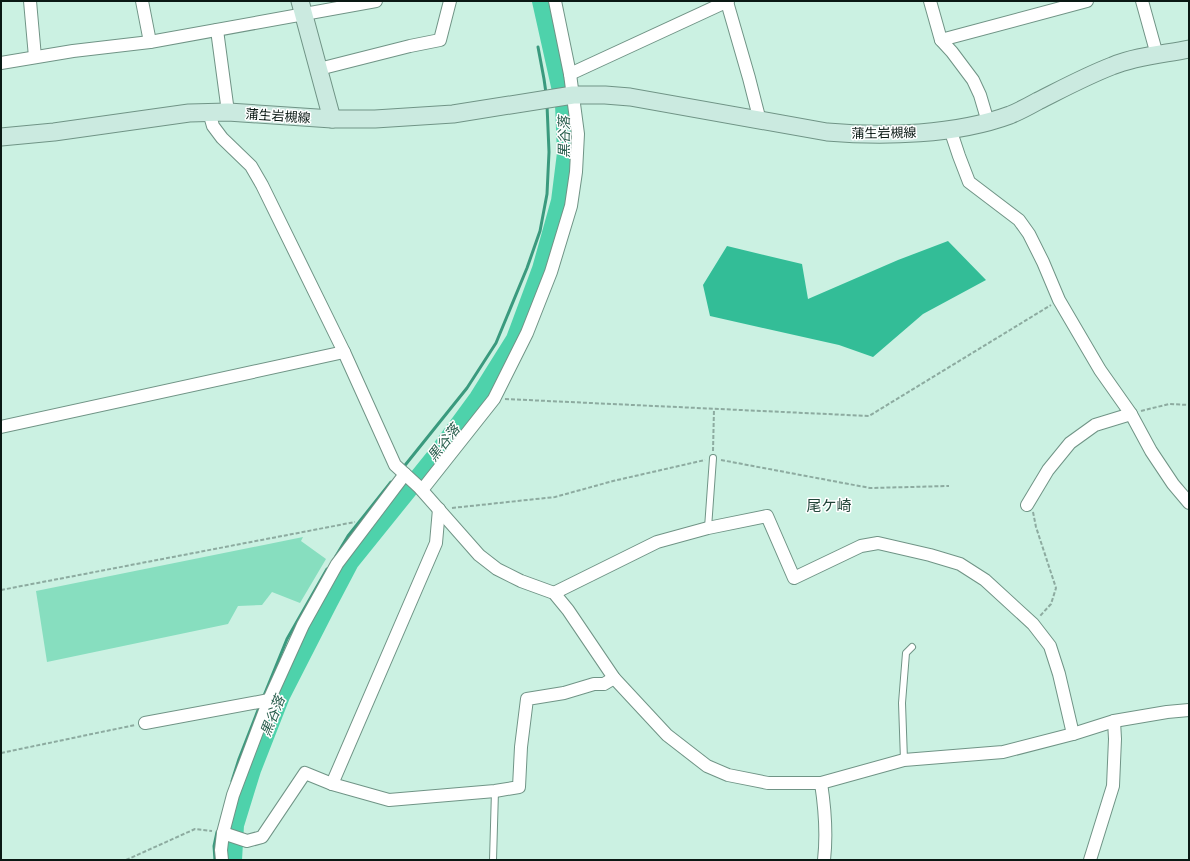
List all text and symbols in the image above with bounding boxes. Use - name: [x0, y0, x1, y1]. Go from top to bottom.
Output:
- street label: 蒲生岩槻線: [245, 106, 311, 126]
- water label: 黒谷落: [556, 114, 573, 158]
- street label: 蒲生岩槻線: [851, 125, 917, 141]
- water label: 黒谷落: [424, 420, 465, 465]
- district label: 尾ケ崎: [806, 497, 852, 515]
- water label: 黒谷落: [257, 691, 289, 739]

